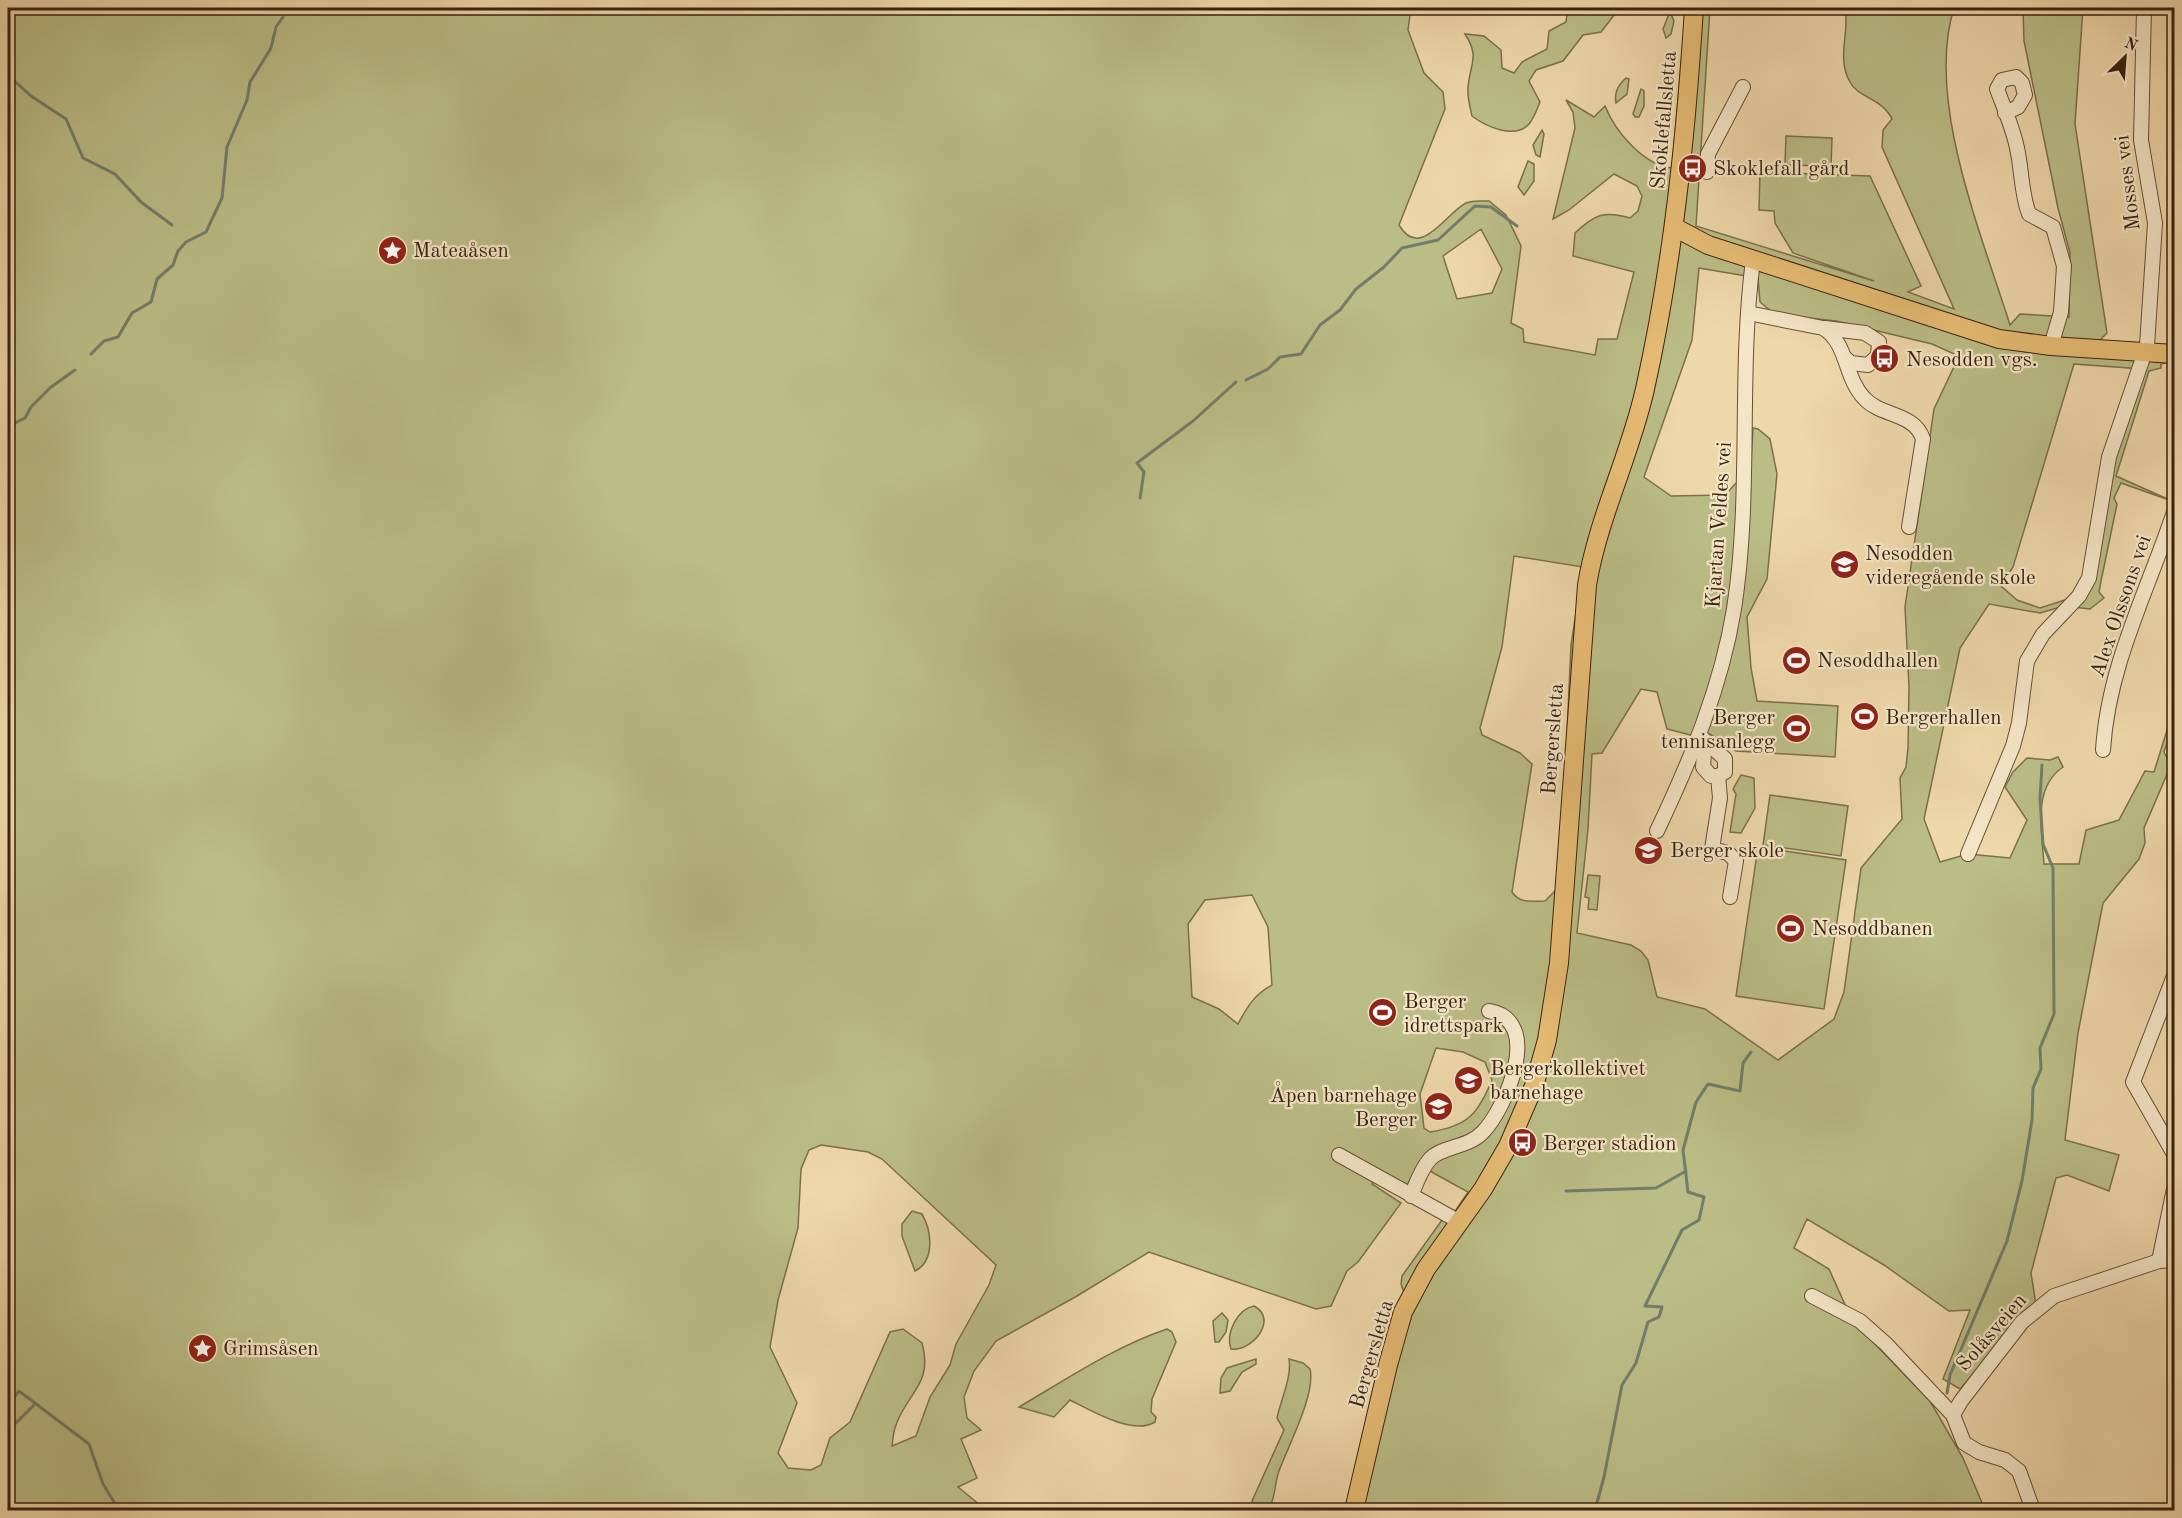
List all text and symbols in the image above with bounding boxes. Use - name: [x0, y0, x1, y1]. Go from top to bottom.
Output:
- north arrow: [2095, 27, 2155, 87]
- text: N: [2122, 35, 2140, 55]
- street label: Skoklefallsletta: [1648, 50, 1681, 190]
- street label: Mosses vei: [2112, 134, 2145, 232]
- bus stop icon: Skoklefall gård: [1676, 152, 1708, 184]
- place label: Skoklefall gård: [1713, 159, 1849, 180]
- place icon: Mateaåsen: [376, 234, 408, 266]
- place label: Mateaåsen: [413, 241, 509, 262]
- bus stop icon: Nesodden vgs.: [1869, 343, 1901, 375]
- place label: Nesodden vgs.: [1906, 350, 2038, 371]
- street label: Kjartan Veldes vei: [1703, 441, 1736, 609]
- street label: Alex Olssons vei: [2087, 533, 2156, 680]
- place label: Nesodden videregående skole: [1865, 544, 2036, 589]
- school or university icon: Nesodden videregående skole: [1828, 549, 1860, 581]
- sports icon: Nesoddhallen: [1780, 644, 1812, 676]
- place label: Nesoddhallen: [1817, 651, 1938, 672]
- street label: Bergersletta: [1539, 683, 1568, 796]
- sports icon: Bergerhallen: [1848, 701, 1880, 733]
- place label: Berger tennisanlegg: [1661, 708, 1776, 753]
- place label: Bergerhallen: [1885, 708, 2002, 729]
- sports icon: Berger tennisanlegg: [1780, 713, 1812, 745]
- school or university icon: Berger skole: [1633, 834, 1665, 866]
- place label: Berger skole: [1670, 841, 1784, 862]
- sports icon: Nesoddbanen: [1775, 912, 1807, 944]
- place label: Nesoddbanen: [1812, 919, 1933, 940]
- place label: Berger idrettspark: [1404, 992, 1504, 1037]
- sports icon: Berger idrettspark: [1367, 997, 1399, 1029]
- place label: Bergerkollektivet barnehage: [1490, 1059, 1646, 1104]
- school or university icon: Bergerkollektivet barnehage: [1453, 1064, 1485, 1096]
- place label: Åpen barnehage Berger: [1270, 1081, 1417, 1131]
- school or university icon: Åpen barnehage Berger: [1422, 1091, 1454, 1123]
- bus stop icon: Berger stadion: [1506, 1127, 1538, 1159]
- place label: Berger stadion: [1543, 1134, 1676, 1155]
- street label: Solåsveien: [1953, 1290, 2031, 1376]
- street label: Bergersletta: [1347, 1298, 1398, 1411]
- place icon: Grimsåsen: [186, 1332, 218, 1364]
- place label: Grimsåsen: [223, 1339, 319, 1360]

